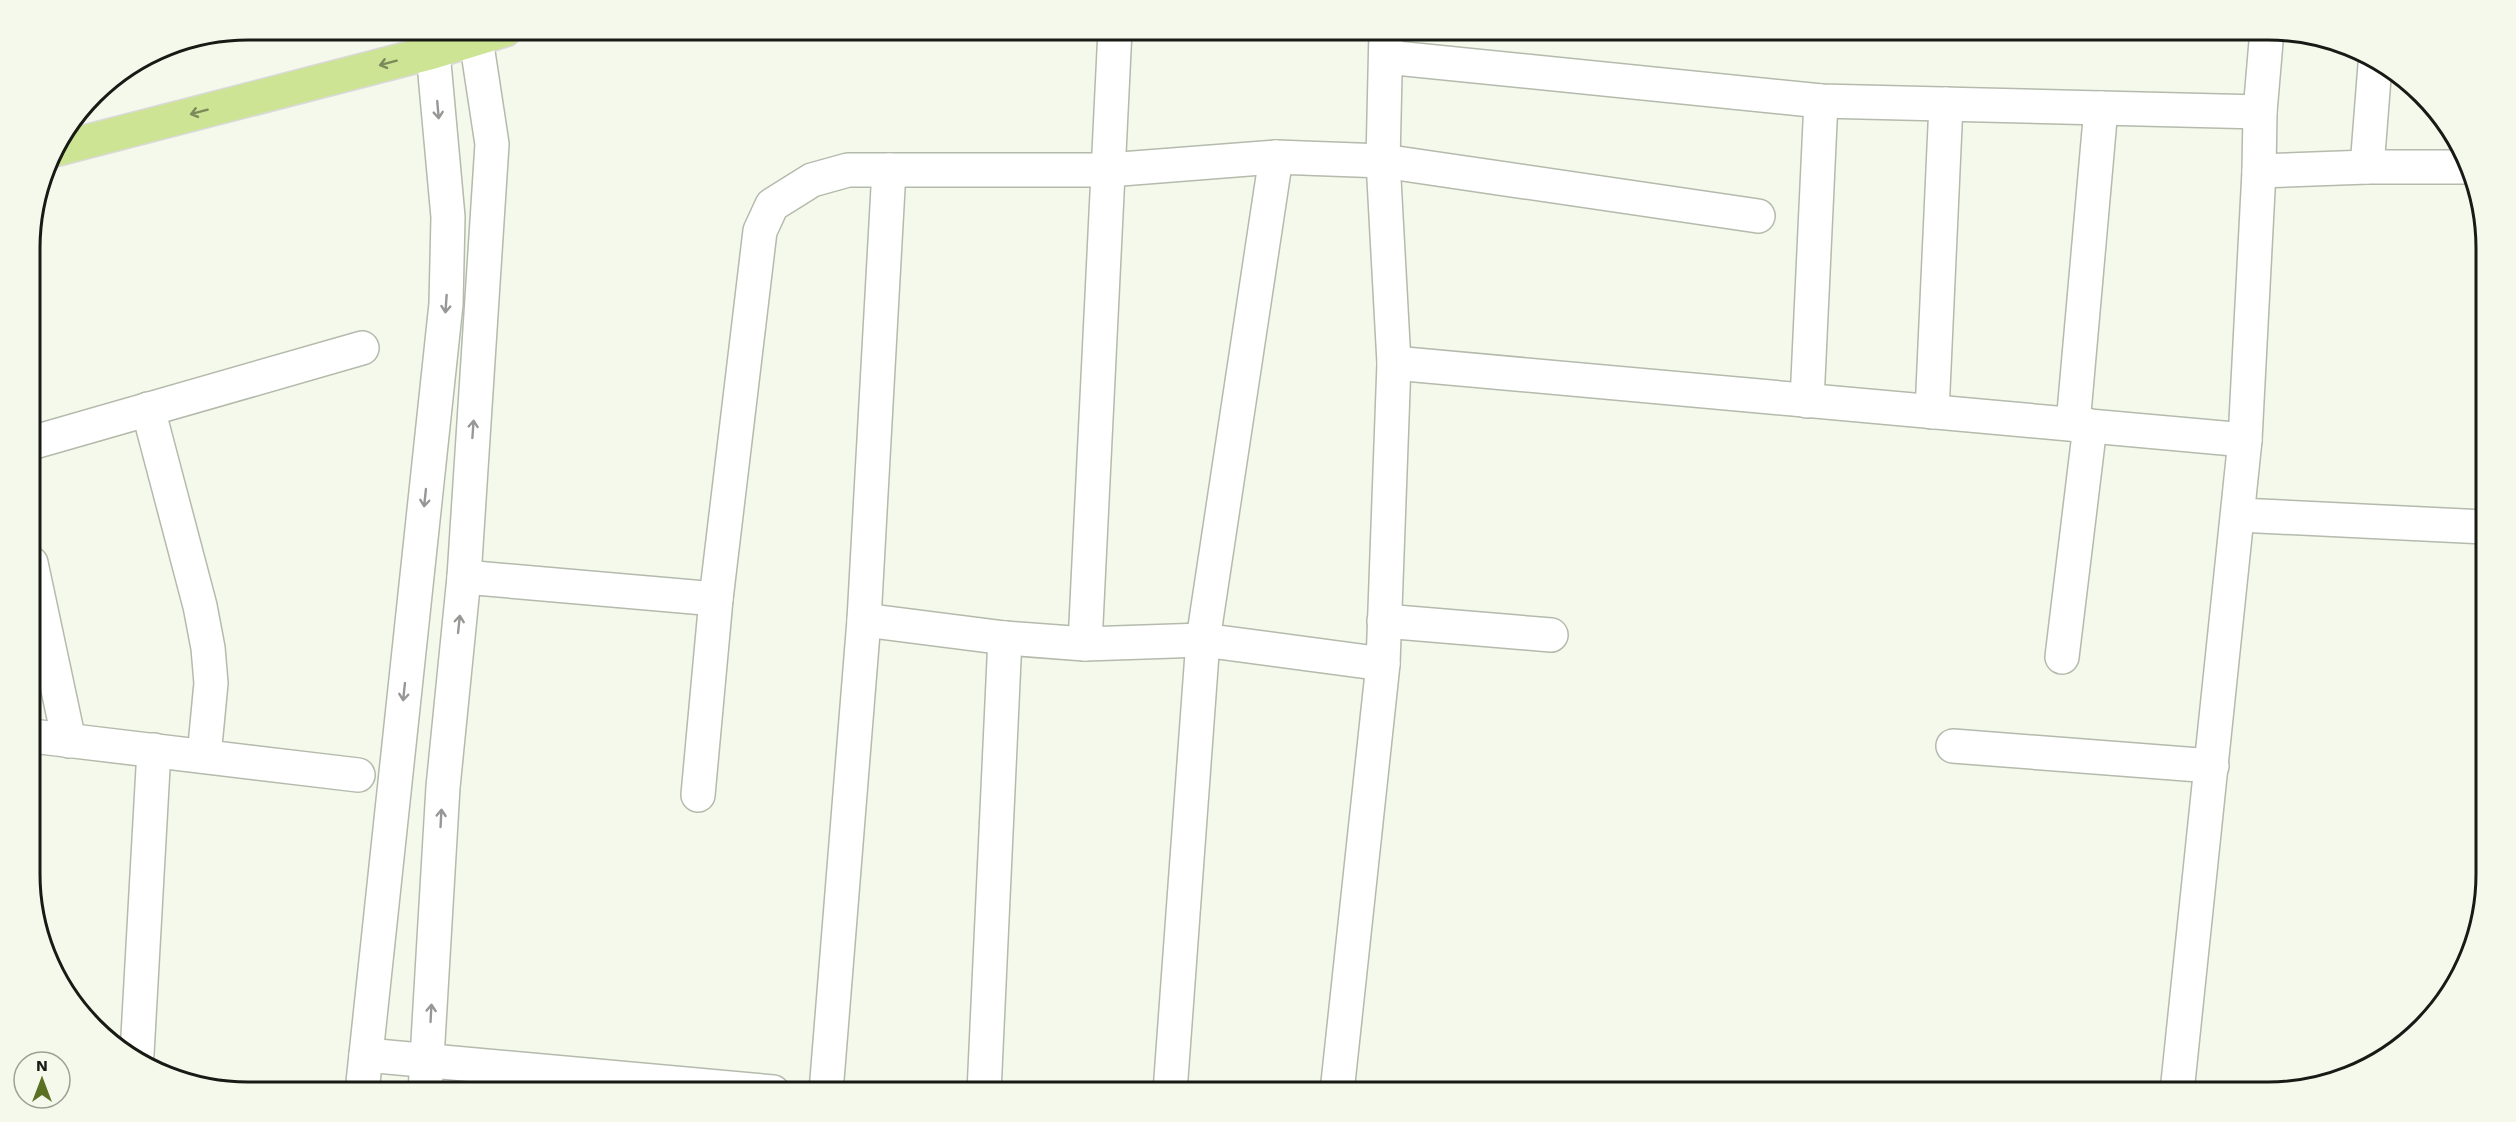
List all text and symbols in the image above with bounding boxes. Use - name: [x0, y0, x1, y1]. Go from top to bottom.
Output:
- one-way arrow: [379, 58, 398, 70]
- one-way arrow: [433, 99, 444, 119]
- one-way arrow: [190, 107, 209, 118]
- one-way arrow: [440, 294, 451, 314]
- one-way arrow: [467, 420, 478, 440]
- one-way arrow: [419, 488, 430, 508]
- one-way arrow: [454, 614, 465, 634]
- one-way arrow: [399, 682, 410, 702]
- one-way arrow: [436, 809, 447, 828]
- one-way arrow: [425, 1003, 436, 1023]
- north arrow: [12, 1050, 72, 1110]
- text: N: [36, 1056, 48, 1075]

